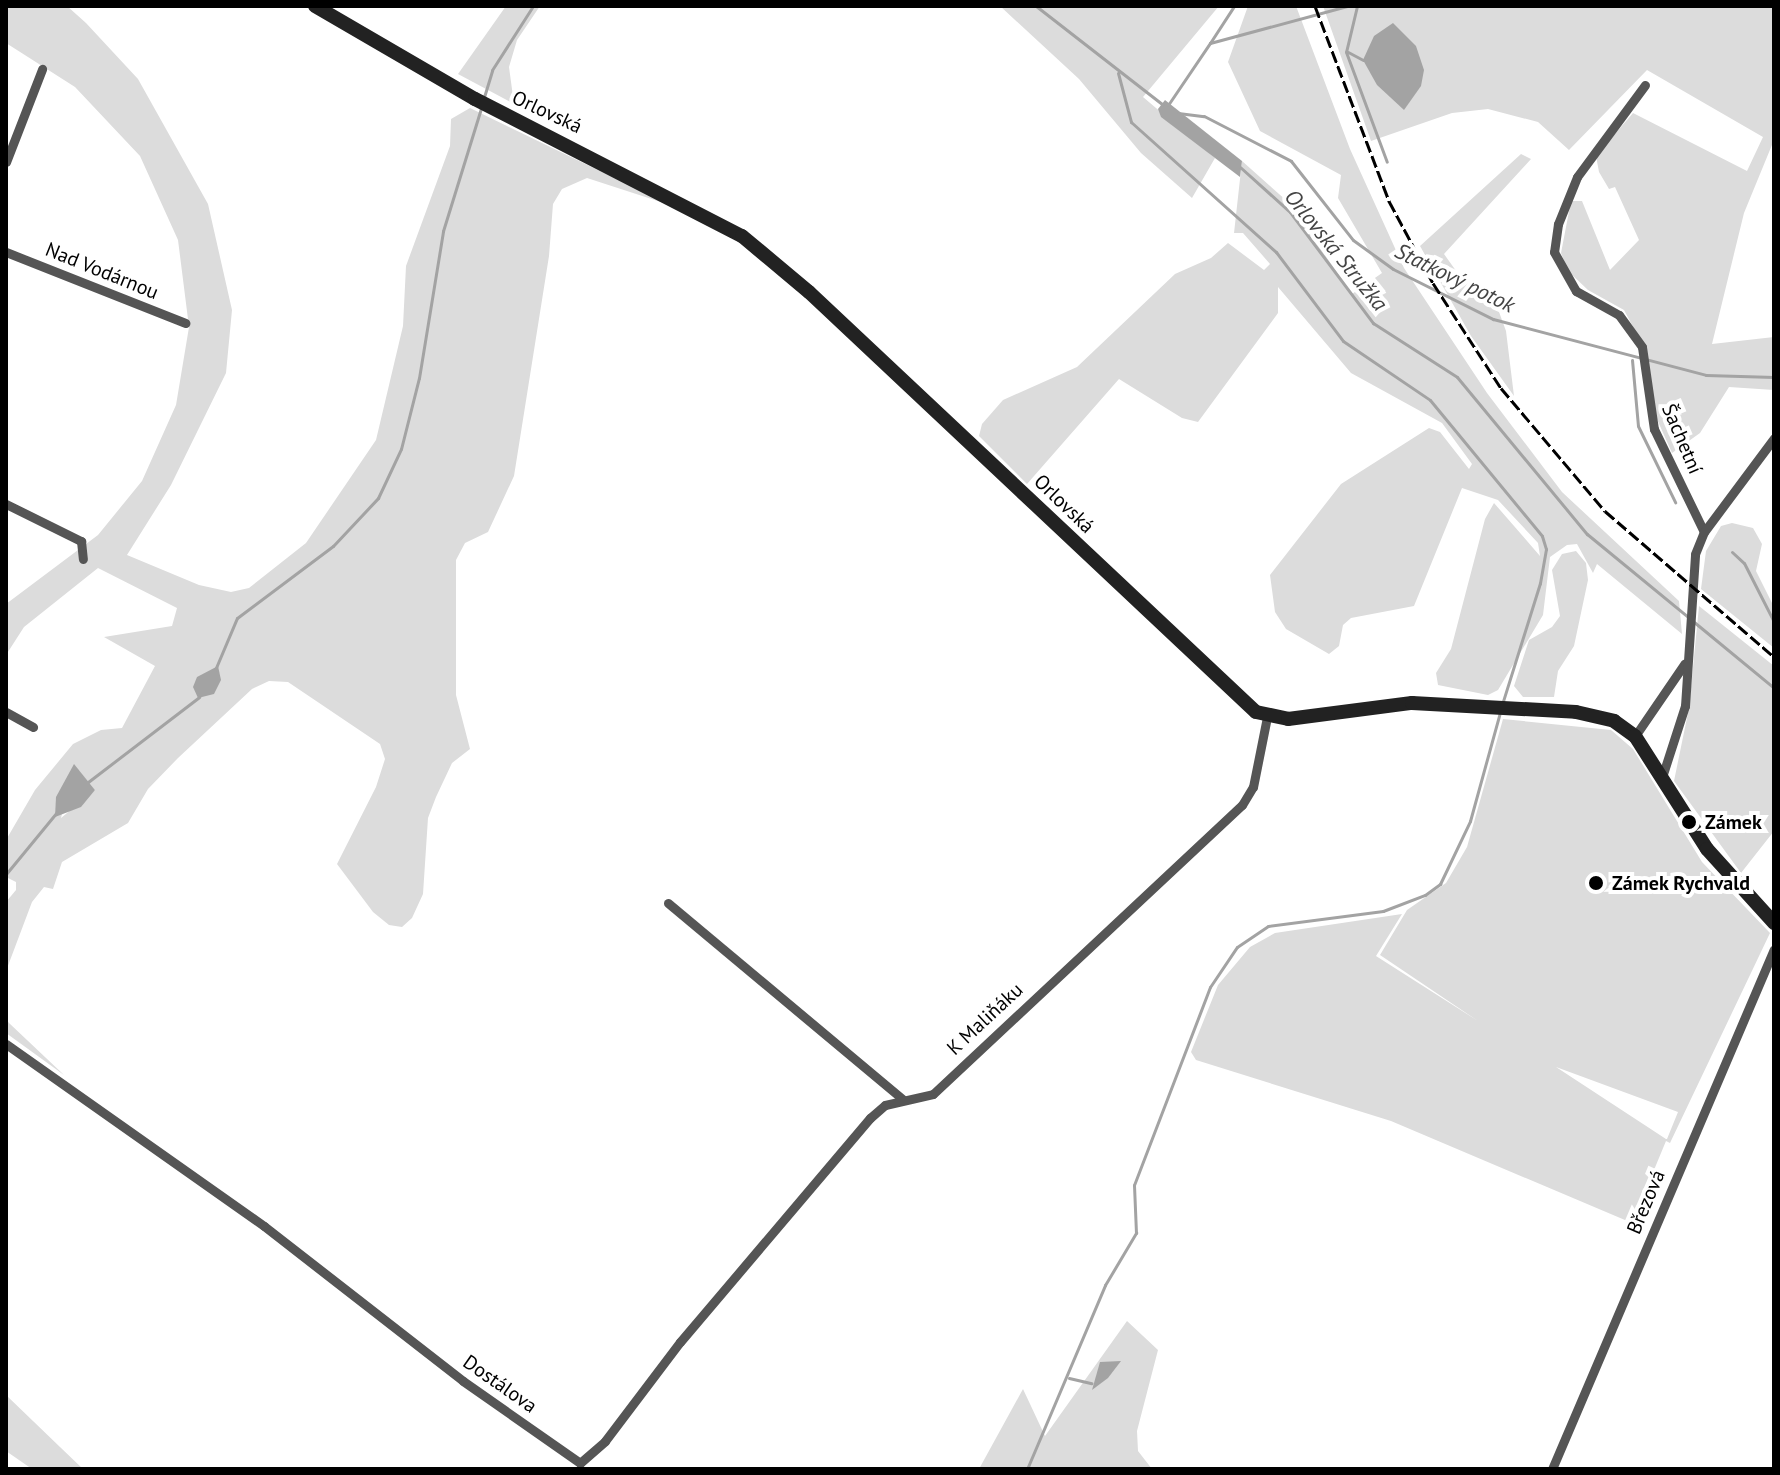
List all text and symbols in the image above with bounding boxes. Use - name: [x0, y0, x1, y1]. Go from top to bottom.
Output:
- street label: Orlovská: [508, 85, 586, 139]
- water label: Orlovská Stružka: [1279, 184, 1393, 316]
- street label: Nad Vodárnou: [42, 237, 162, 305]
- water label: Statkový potok: [1390, 237, 1520, 319]
- street label: Šachetní: [1657, 400, 1707, 478]
- street label: Orlovská: [1029, 470, 1099, 538]
- place label: Zámek: [1705, 810, 1762, 834]
- marker: Zámek: [1680, 813, 1698, 831]
- place label: Zámek Rychvald: [1612, 871, 1751, 895]
- marker: Zámek Rychvald: [1587, 874, 1605, 892]
- street label: K Maliňáku: [942, 978, 1028, 1060]
- street label: Březová: [1622, 1166, 1670, 1238]
- street label: Dostálova: [458, 1350, 542, 1418]

